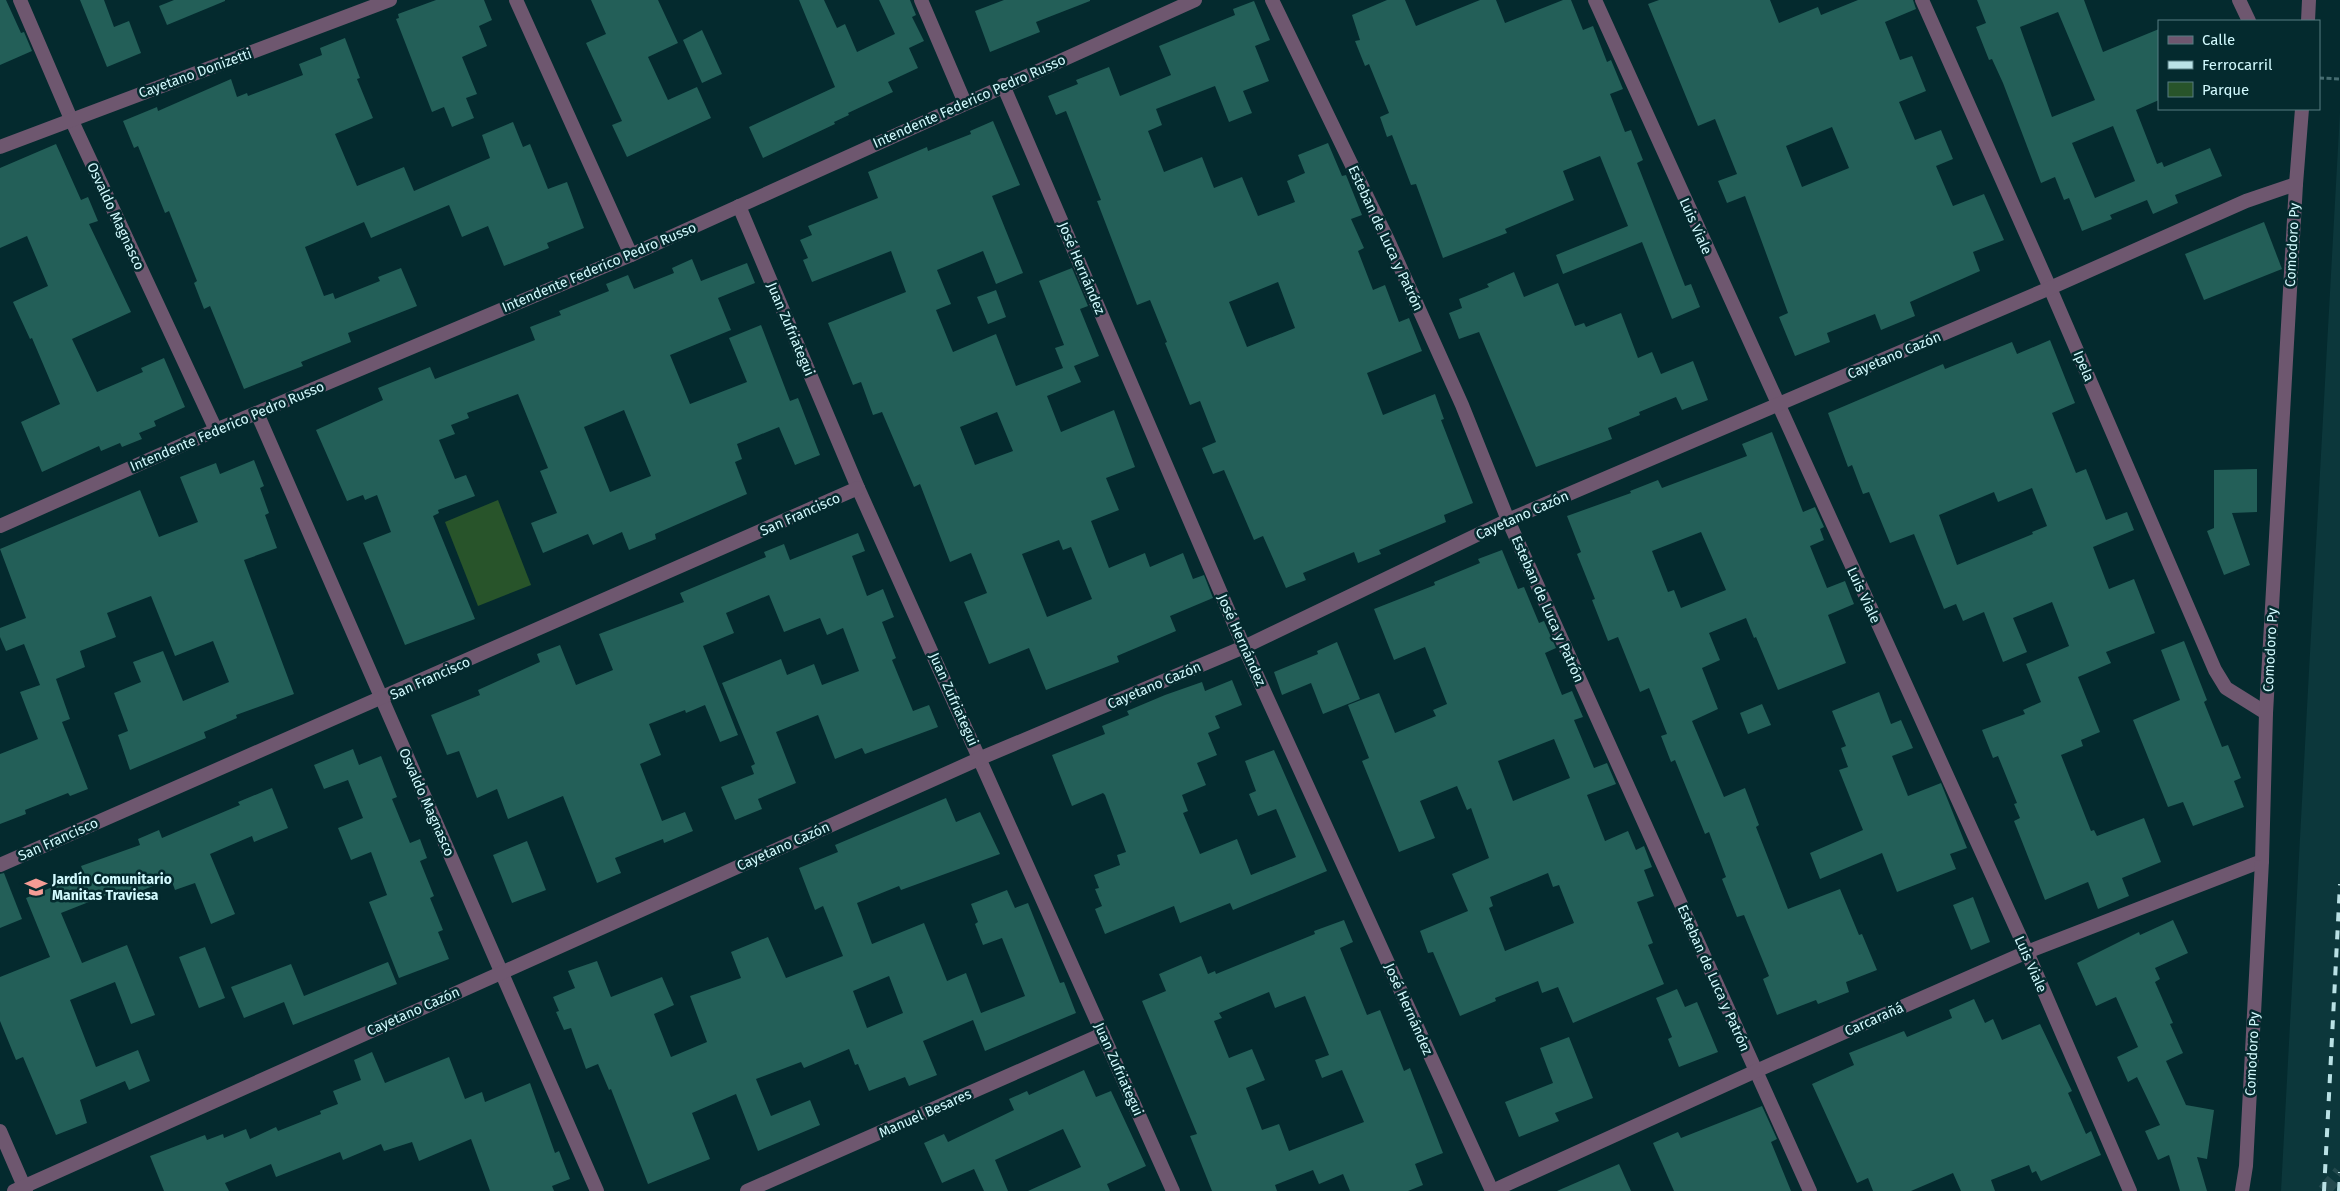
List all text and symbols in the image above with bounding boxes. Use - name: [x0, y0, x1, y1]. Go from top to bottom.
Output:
- legend: [2158, 20, 2320, 110]
- text: Calle: [2202, 31, 2235, 49]
- street label: Cayetano Donizetti: [136, 45, 254, 102]
- street label: Intendente Federico Pedro Russo: [870, 51, 1068, 152]
- text: Ferrocarril: [2202, 56, 2273, 74]
- text: Parque: [2202, 81, 2249, 99]
- street label: Osvaldo Magnasco: [83, 160, 148, 273]
- street label: Esteban de Luca y Patrón: [1344, 163, 1427, 314]
- street label: Luis Viale: [1676, 195, 1716, 257]
- street label: Comodoro Py: [2282, 202, 2303, 288]
- street label: Intendente Federico Pedro Russo: [500, 219, 699, 316]
- street label: José Hernández: [1054, 219, 1109, 317]
- street label: Juan Zufriategui: [763, 280, 818, 379]
- street label: Cayetano Cazón: [1845, 328, 1944, 383]
- street label: Ipela: [2070, 348, 2098, 384]
- street label: Intendente Federico Pedro Russo: [128, 378, 327, 475]
- street label: Cayetano Cazón: [1473, 487, 1571, 544]
- street label: San Francisco: [757, 489, 843, 540]
- street label: Esteban de Luca y Patrón: [1508, 533, 1588, 685]
- street label: Luis Viale: [1843, 564, 1884, 626]
- street label: José Hernández: [1214, 592, 1269, 689]
- street label: Comodoro Py: [2260, 607, 2281, 693]
- street label: Juan Zufriategui: [925, 650, 982, 749]
- street label: San Francisco: [387, 653, 473, 704]
- street label: Cayetano Cazón: [1105, 658, 1204, 713]
- street label: Osvaldo Magnasco: [395, 745, 458, 859]
- street label: San Francisco: [15, 814, 101, 865]
- street label: Cayetano Cazón: [734, 818, 832, 875]
- place label: Jardín Comunitario Manitas Traviesa: [51, 871, 172, 904]
- school or university icon: Jardín Comunitario Manitas Traviesa: [23, 874, 49, 900]
- street label: Esteban de Luca y Patrón: [1674, 902, 1754, 1054]
- street label: Luis Viale: [2011, 933, 2051, 995]
- street label: José Hernández: [1381, 961, 1436, 1058]
- street label: Cayetano Cazón: [364, 983, 462, 1040]
- street label: Carcarañá: [1842, 999, 1906, 1040]
- street label: Comodoro Py: [2242, 1011, 2263, 1097]
- street label: Juan Zufriategui: [1090, 1020, 1147, 1119]
- street label: Manuel Besares: [876, 1085, 975, 1141]

